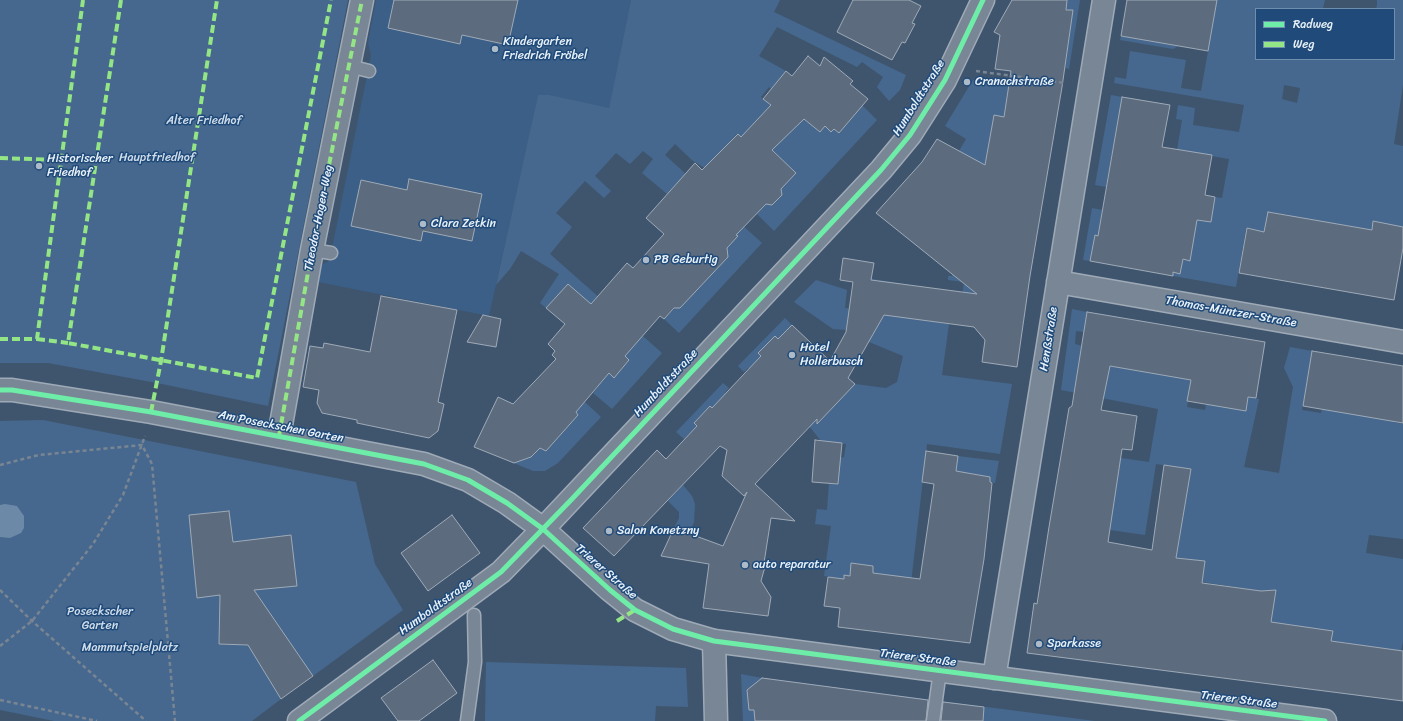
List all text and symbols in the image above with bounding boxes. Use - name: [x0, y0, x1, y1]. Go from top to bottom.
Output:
- legend: [1255, 8, 1395, 60]
- text: Radweg: [1293, 13, 1333, 35]
- text: Weg: [1293, 33, 1314, 55]
- place label: Kindergarten Friedrich Fröbel: [503, 35, 587, 63]
- marker: Kindergarten Friedrich Fröbel: [490, 44, 500, 54]
- street label: Humboldtstraße: [890, 57, 948, 139]
- place label: Cranachstraße: [975, 75, 1054, 89]
- marker: Cranachstraße: [962, 77, 972, 87]
- park label: Alter Friedhof: [166, 114, 242, 128]
- park label: Hauptfriedhof: [119, 151, 195, 165]
- place label: Historischer Friedhof: [47, 152, 113, 180]
- marker: Historischer Friedhof: [34, 161, 44, 171]
- street label: Theodor-Hagen-Weg: [302, 164, 336, 272]
- place label: Clara Zetkin: [431, 217, 496, 231]
- marker: Clara Zetkin: [418, 219, 428, 229]
- place label: PB Geburtig: [654, 253, 718, 267]
- marker: PB Geburtig: [641, 255, 651, 265]
- street label: Thomas-Müntzer-Straße: [1164, 293, 1298, 331]
- street label: Henßstraße: [1037, 306, 1061, 372]
- place label: Hotel Hollerbusch: [800, 341, 863, 369]
- street label: Humboldtstraße: [631, 346, 701, 420]
- marker: Hotel Hollerbusch: [787, 350, 797, 360]
- street label: Am Poseckschen Garten: [217, 408, 345, 446]
- place label: Salon Konetzny: [617, 524, 699, 538]
- marker: Salon Konetzny: [604, 526, 614, 536]
- street label: Trierer Straße: [572, 541, 640, 603]
- place label: auto reparatur: [753, 558, 831, 572]
- marker: auto reparatur: [740, 560, 750, 570]
- street label: Humboldtstraße: [396, 576, 476, 638]
- park label: Poseckscher Garten: [67, 605, 133, 633]
- place label: Sparkasse: [1047, 637, 1101, 651]
- marker: Sparkasse: [1034, 639, 1044, 649]
- park label: Mammutspielplatz: [82, 641, 178, 655]
- street label: Trierer Straße: [879, 646, 957, 670]
- street label: Trierer Straße: [1200, 688, 1278, 712]

